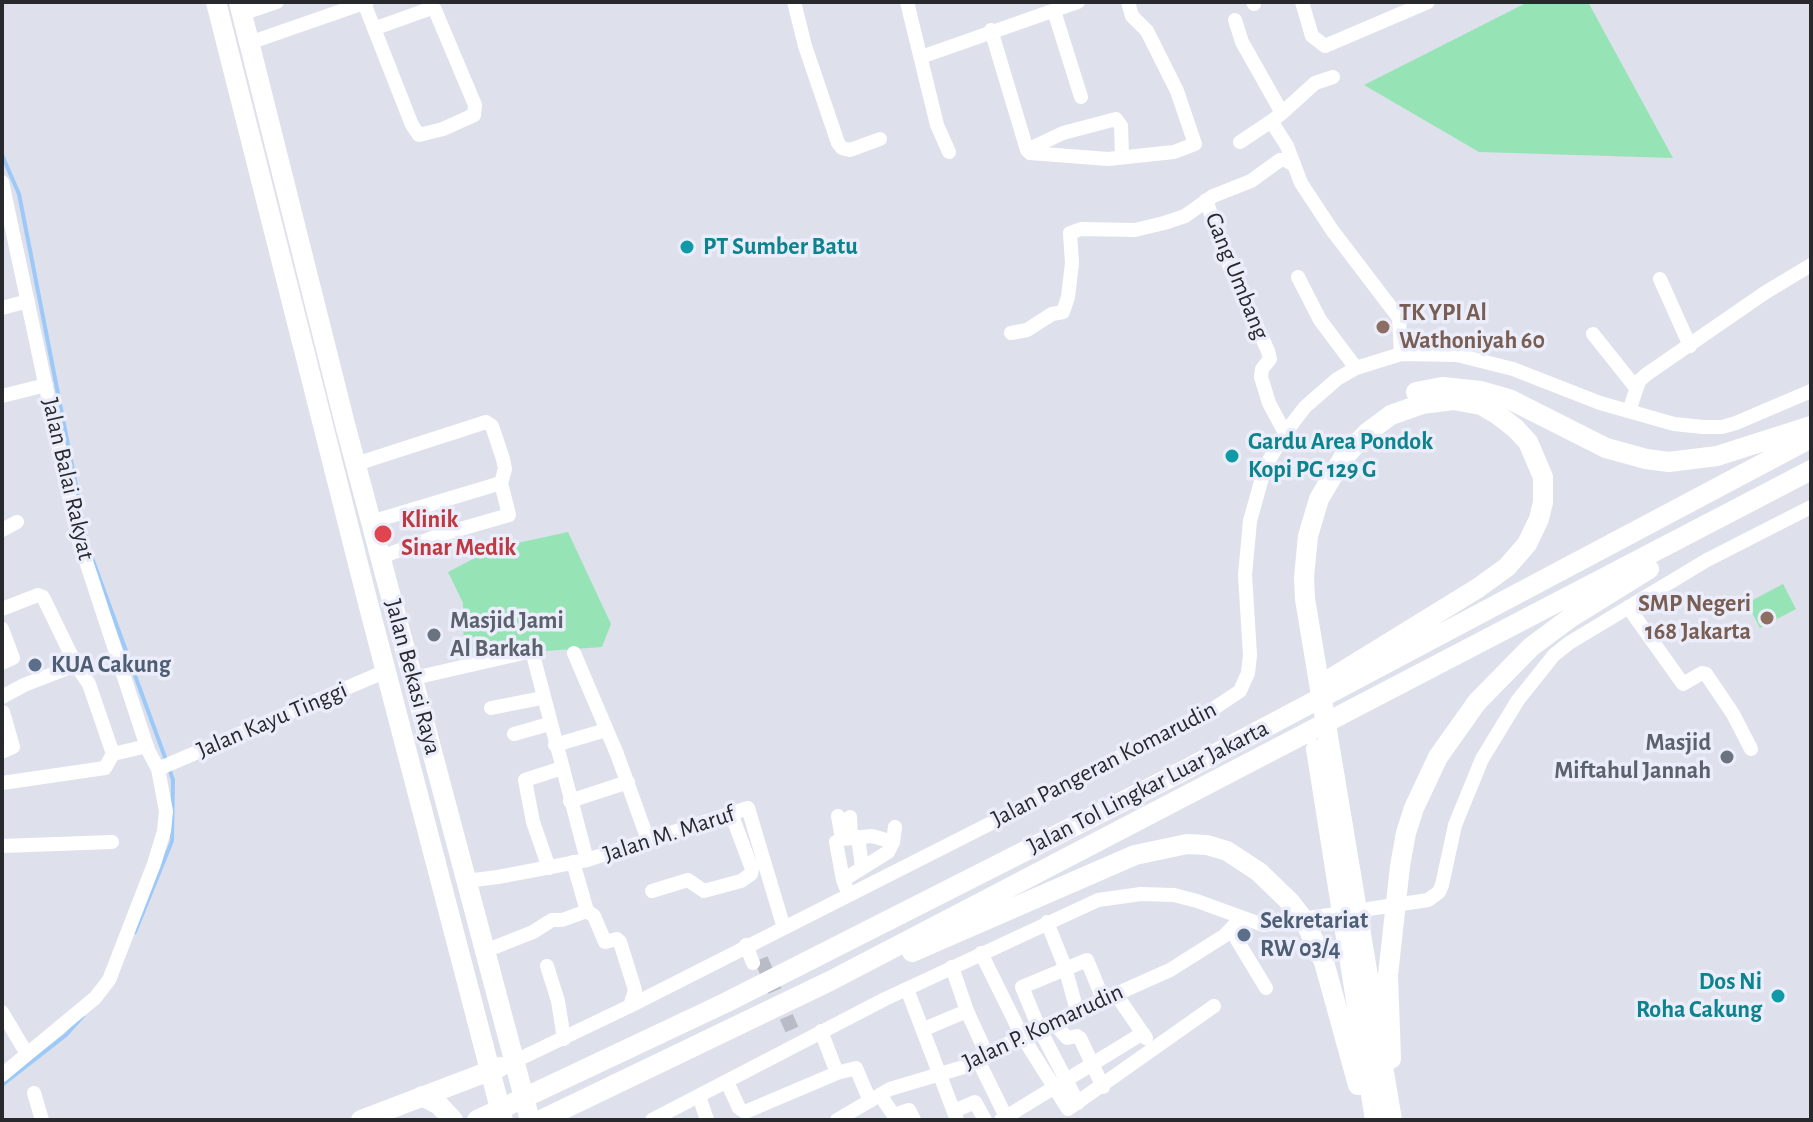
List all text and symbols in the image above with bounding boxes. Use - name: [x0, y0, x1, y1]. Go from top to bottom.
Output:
- street label: Gang Umbang: [1199, 208, 1275, 344]
- place label: PT Sumber Batu: [703, 233, 858, 261]
- marker: PT Sumber Batu: [678, 238, 696, 256]
- place label: TK YPI Al Wathoniyah 60: [1399, 299, 1545, 355]
- marker: TK YPI Al Wathoniyah 60: [1374, 318, 1392, 336]
- street label: Jalan Balai Rakyat: [35, 395, 101, 563]
- place label: Gardu Area Pondok Kopi PG 129 G: [1248, 428, 1433, 484]
- marker: Gardu Area Pondok Kopi PG 129 G: [1223, 447, 1241, 465]
- place label: Klinik Sinar Medik: [401, 506, 516, 562]
- marker: Klinik Sinar Medik: [372, 523, 394, 545]
- place label: SMP Negeri 168 Jakarta: [1638, 590, 1751, 646]
- street label: Jalan Bekasi Raya: [378, 596, 448, 758]
- place label: Masjid Jami Al Barkah: [450, 607, 564, 663]
- marker: SMP Negeri 168 Jakarta: [1758, 609, 1776, 627]
- marker: Masjid Jami Al Barkah: [425, 626, 443, 644]
- place label: KUA Cakung: [51, 651, 171, 679]
- marker: KUA Cakung: [26, 656, 44, 674]
- street label: Jalan Kayu Tinggi: [193, 675, 351, 765]
- street label: Jalan Pangeran Komarudin: [987, 695, 1221, 833]
- street label: Jalan Tol Lingkar Luar Jakarta: [1023, 714, 1273, 860]
- place label: Masjid Miftahul Jannah: [1554, 729, 1711, 785]
- marker: Masjid Miftahul Jannah: [1718, 748, 1736, 766]
- street label: Jalan M. Maruf: [600, 799, 738, 869]
- place label: Sekretariat RW 03/4: [1260, 907, 1368, 963]
- marker: Sekretariat RW 03/4: [1235, 926, 1253, 944]
- place label: Dos Ni Roha Cakung: [1636, 968, 1762, 1024]
- street label: Jalan P. Komarudin: [958, 977, 1128, 1077]
- marker: Dos Ni Roha Cakung: [1769, 987, 1787, 1005]

